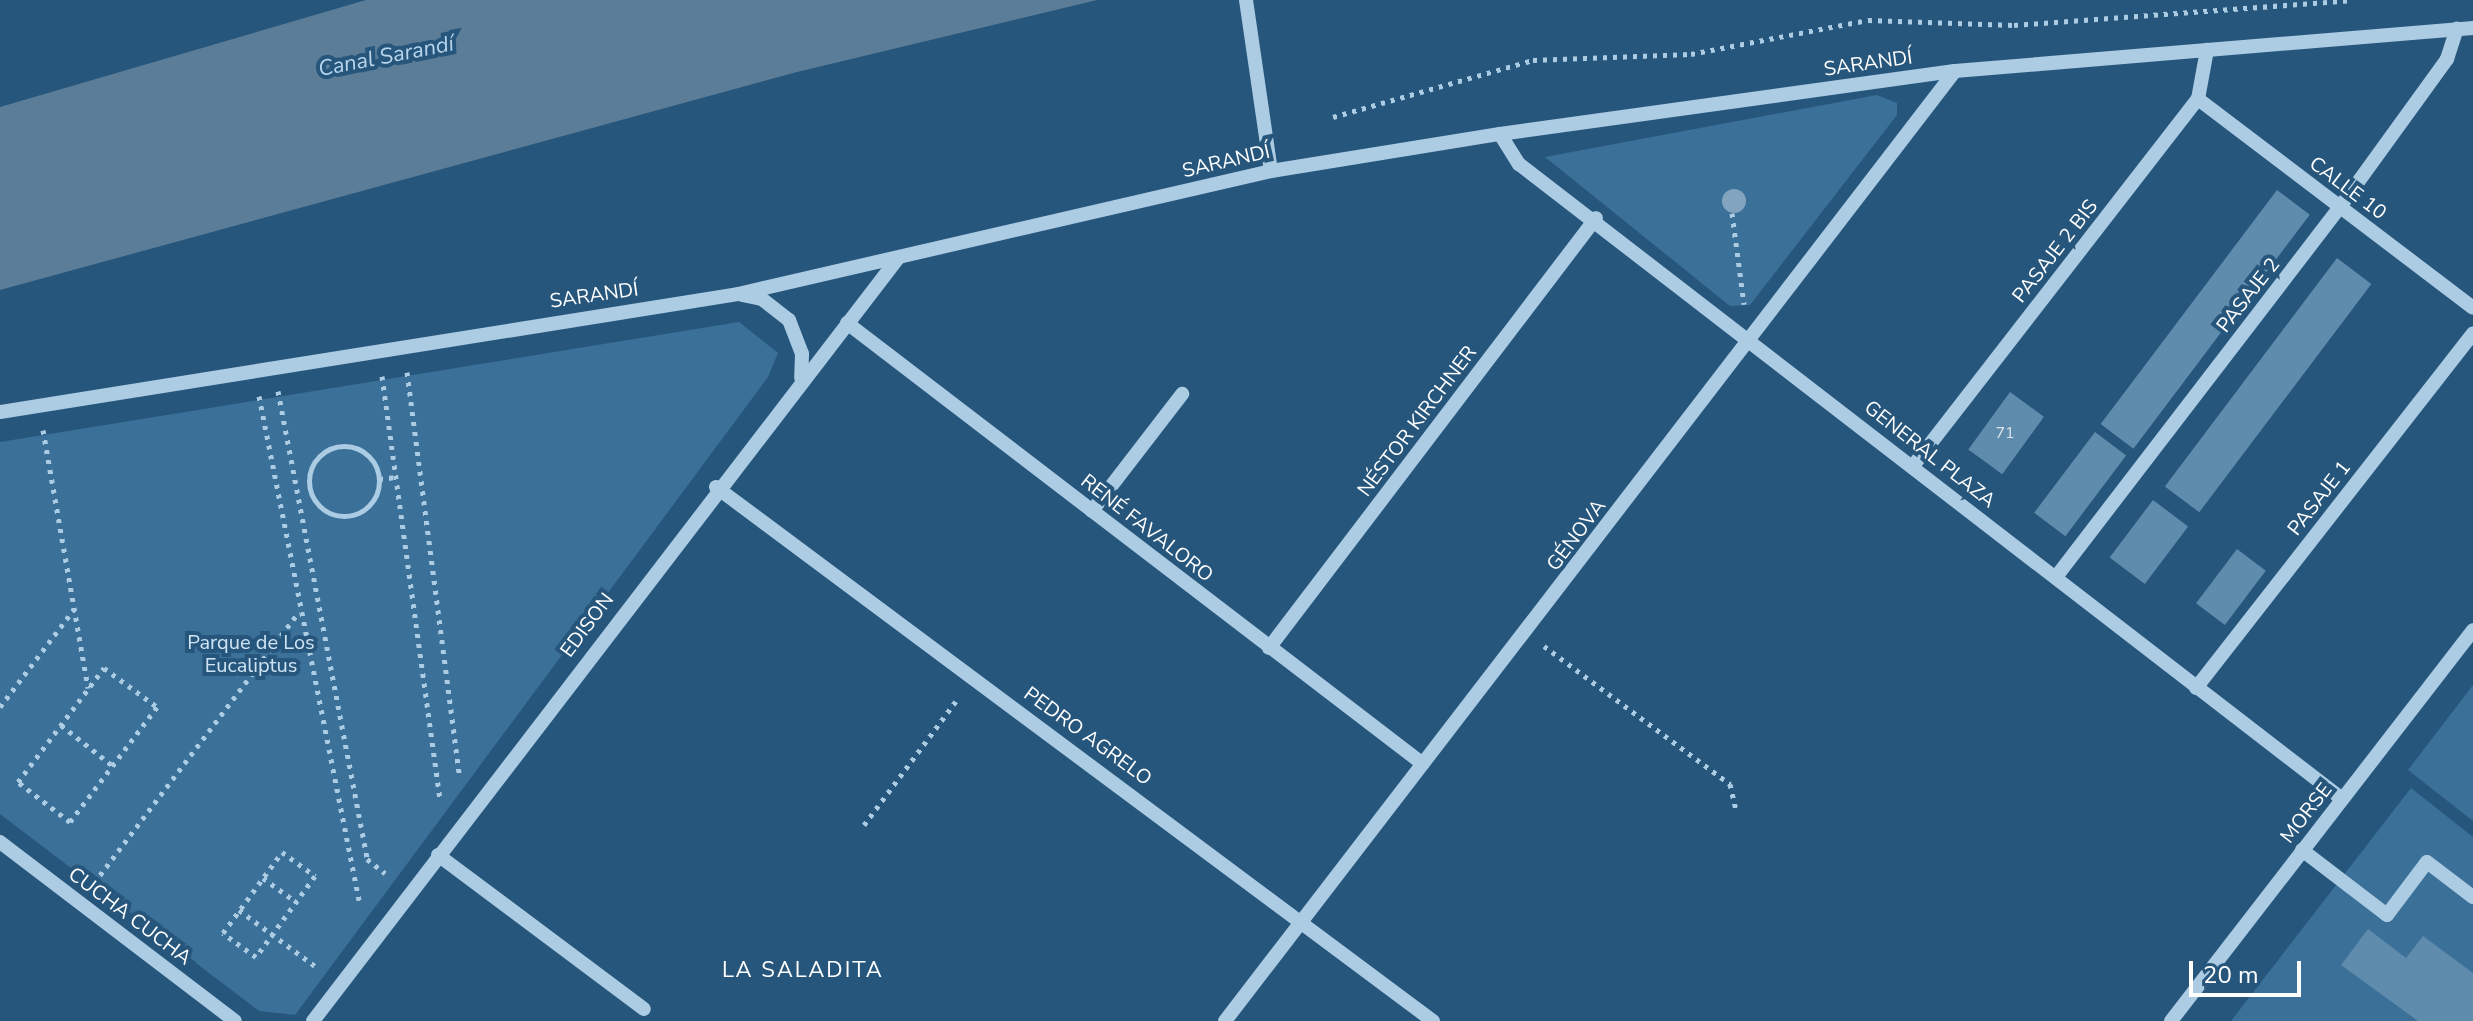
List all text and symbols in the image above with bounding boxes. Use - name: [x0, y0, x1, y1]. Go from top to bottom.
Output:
- water label: Canal Sarandí: [316, 31, 456, 83]
- street label: SARANDÍ: [1822, 45, 1914, 81]
- street label: SARANDÍ: [1180, 139, 1272, 183]
- street label: CALLE 10: [2305, 151, 2391, 225]
- street label: PASAJE 2 BIS: [2007, 195, 2103, 307]
- street label: PASAJE 2: [2211, 253, 2285, 337]
- street label: SARANDÍ: [548, 277, 640, 313]
- street label: NÉSTOR KIRCHNER: [1352, 341, 1482, 501]
- street label: GENERAL PLAZA: [1860, 395, 2000, 513]
- house number: 71: [1995, 423, 2015, 443]
- street label: PASAJE 1: [2282, 456, 2356, 540]
- street label: RENÉ FAVALORO: [1076, 469, 1218, 587]
- street label: GÉNOVA: [1541, 495, 1611, 575]
- street label: EDISON: [555, 588, 619, 662]
- park label: Parque de Los Eucaliptus: [187, 631, 315, 678]
- street label: PEDRO AGRELO: [1019, 682, 1157, 790]
- street label: MORSE: [2275, 778, 2337, 848]
- street label: CUCHA CUCHA: [64, 862, 196, 970]
- scale bar: [2193, 945, 2305, 995]
- district label: LA SALADITA: [722, 958, 884, 984]
- text: 20 m: [2203, 959, 2259, 991]

